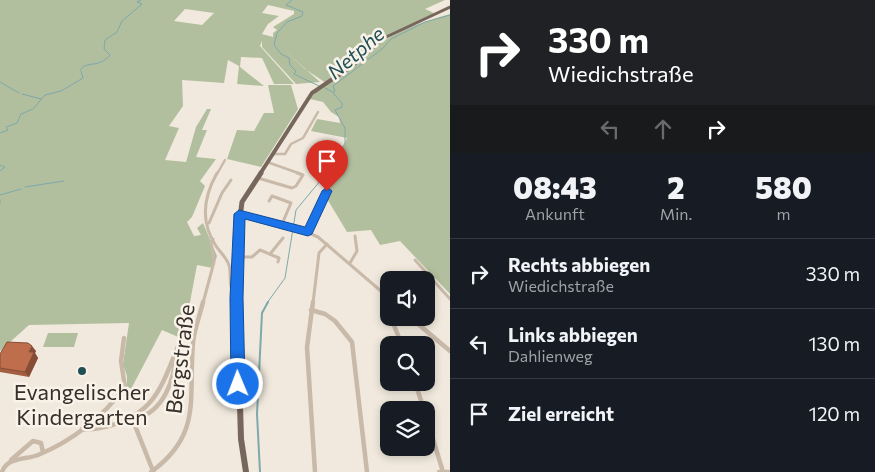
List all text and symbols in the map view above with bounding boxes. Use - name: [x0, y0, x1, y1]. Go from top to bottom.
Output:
- text: 330 m: [548, 17, 649, 60]
- icon: right: [465, 20, 530, 85]
- water label: Netphe: [322, 21, 389, 83]
- text: Wiedichstraße: [548, 60, 694, 87]
- icon: left: [596, 115, 624, 143]
- icon: ahead: [649, 115, 677, 143]
- icon: right: [702, 115, 730, 143]
- pin: [306, 140, 348, 191]
- icon: arrive: [313, 147, 341, 175]
- text: 08:43: [513, 168, 597, 205]
- text: 2: [667, 168, 685, 205]
- text: 580: [755, 168, 812, 205]
- text: Ankunft: [525, 204, 585, 223]
- text: Min.: [660, 204, 692, 223]
- text: m: [777, 204, 791, 223]
- text: Rechts abbiegen: [508, 253, 650, 276]
- icon: right: [465, 260, 493, 288]
- text: 330 m: [806, 262, 860, 285]
- map controls: [380, 271, 435, 456]
- button: sound: [380, 271, 435, 326]
- text: Wiedichstraße: [508, 276, 614, 295]
- street label: Bergstraße: [159, 302, 200, 415]
- text: Links abbiegen: [508, 323, 638, 346]
- icon: left: [465, 330, 493, 358]
- text: 130 m: [808, 332, 860, 355]
- button: search: [380, 336, 435, 391]
- text: Dahlienweg: [508, 346, 593, 365]
- position arrow: [211, 357, 263, 409]
- marker: Evangelischer Kindergarten: [76, 365, 88, 377]
- place label: Evangelischer Kindergarten: [14, 378, 150, 430]
- icon: arrive: [465, 400, 493, 428]
- button: layers: [380, 401, 435, 456]
- text: Ziel erreicht: [508, 402, 614, 425]
- text: 120 m: [809, 402, 860, 425]

